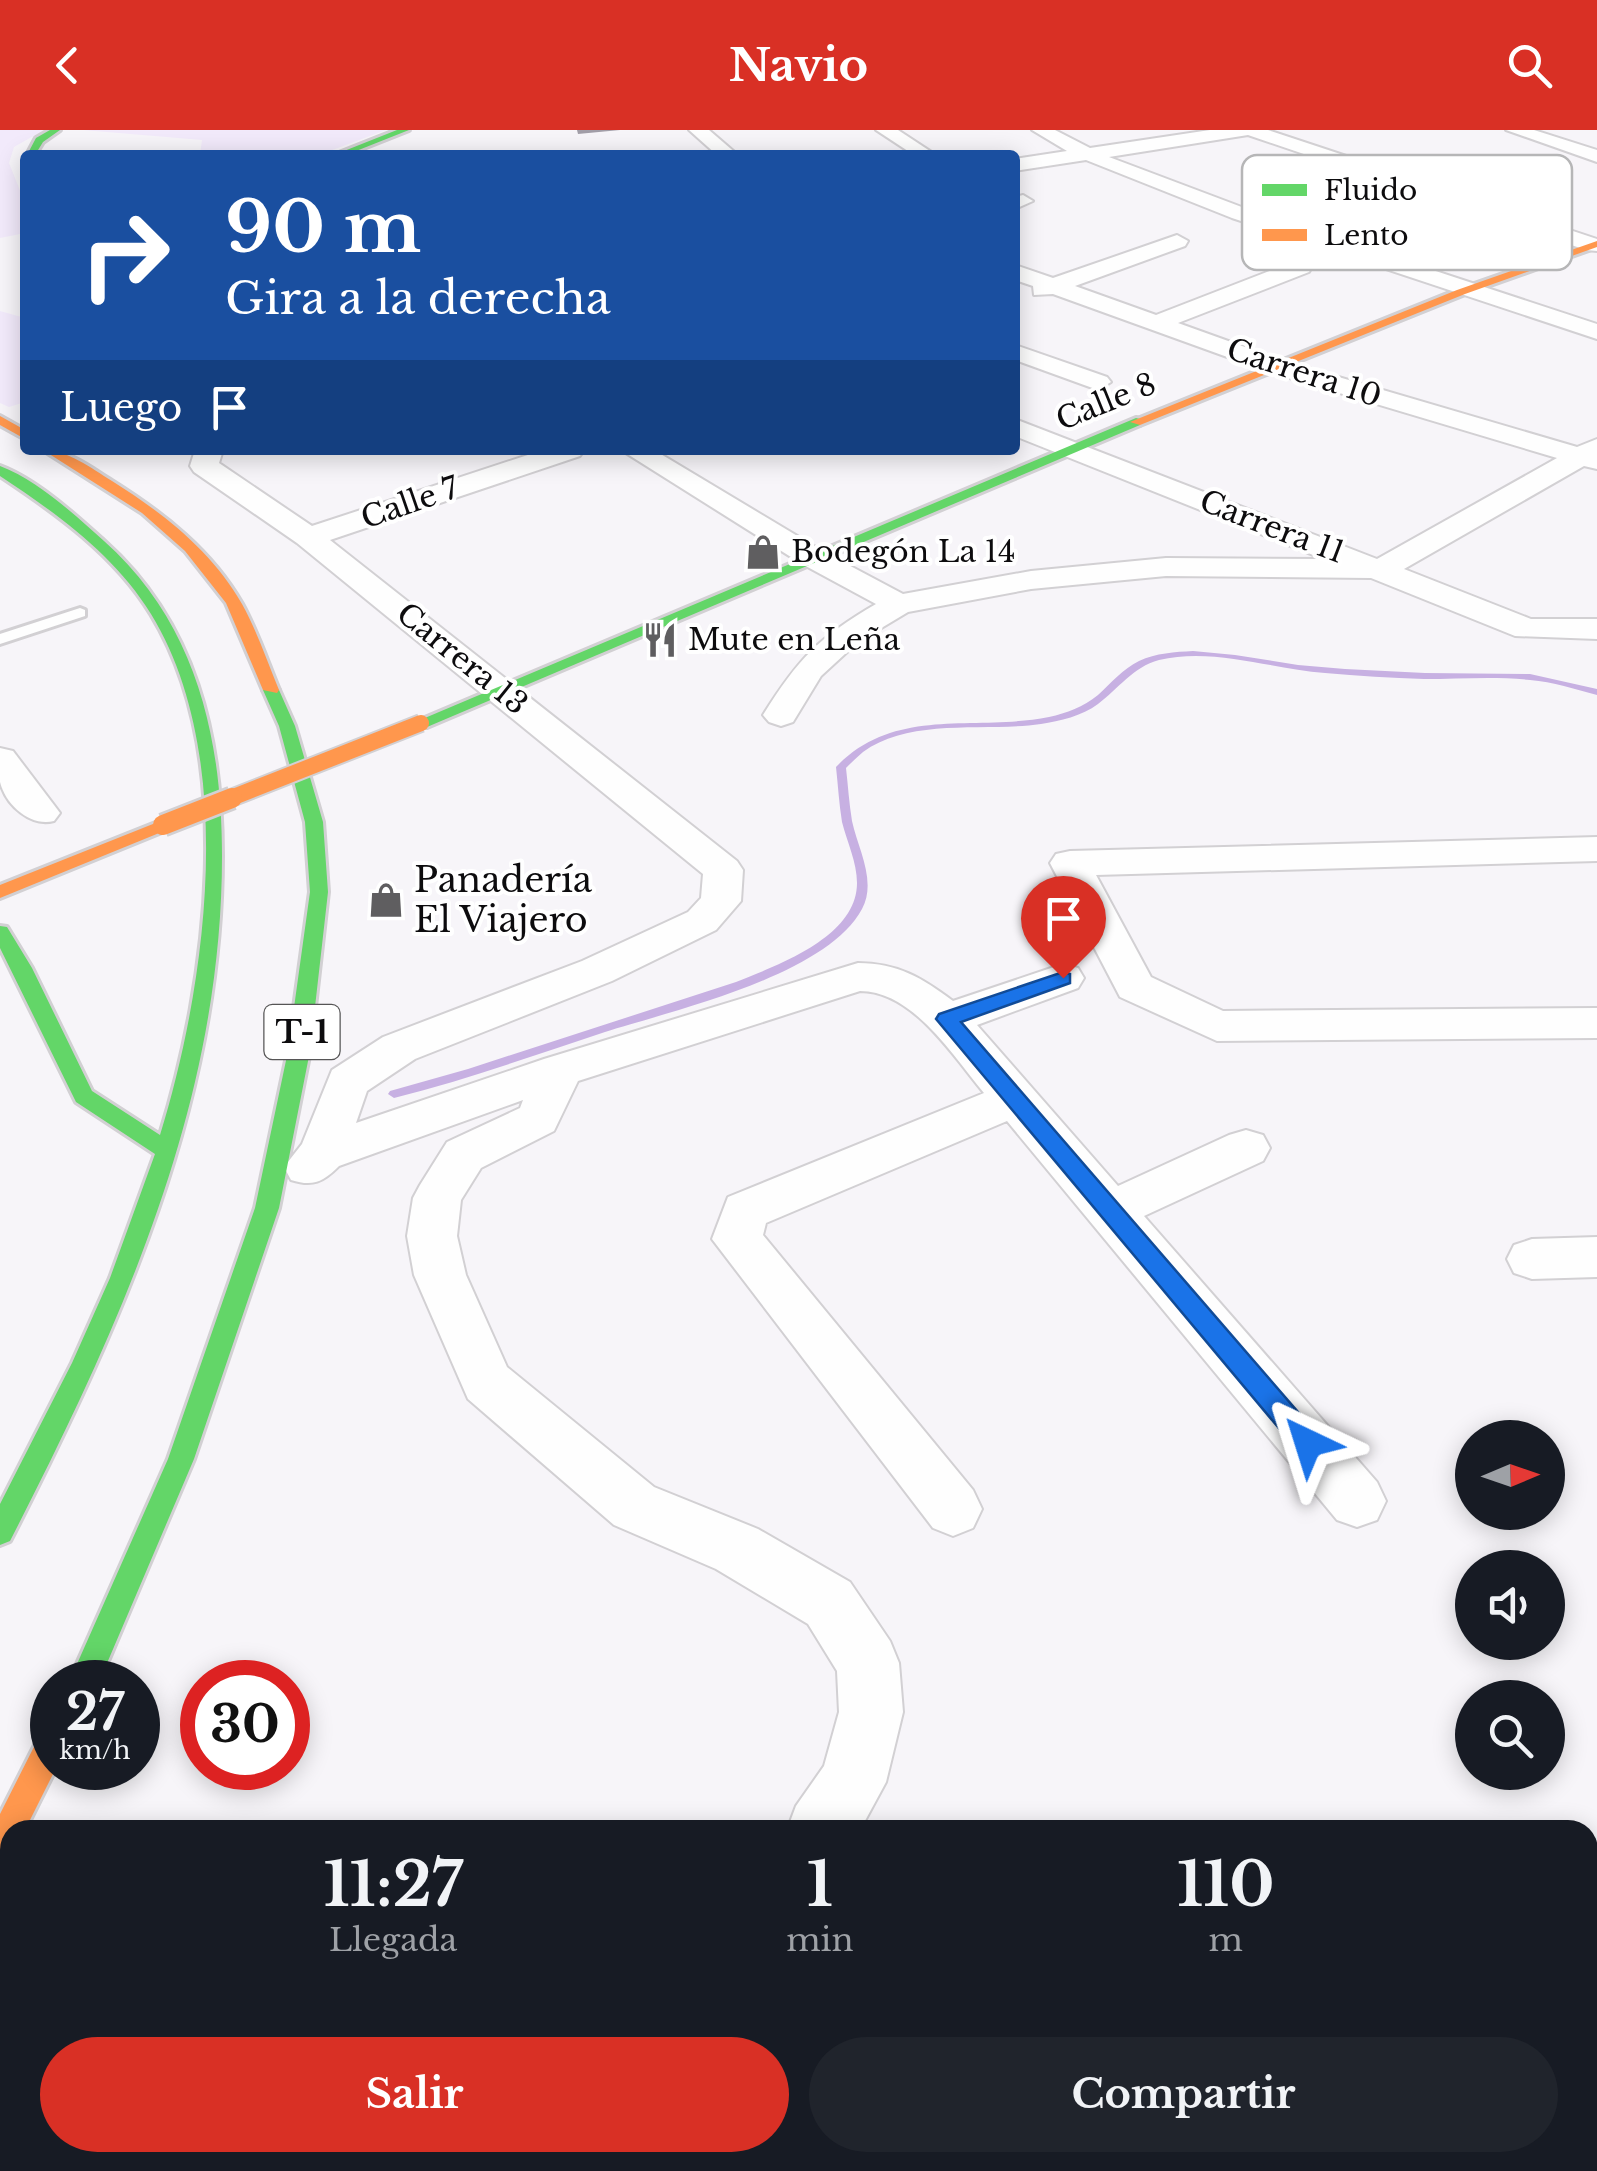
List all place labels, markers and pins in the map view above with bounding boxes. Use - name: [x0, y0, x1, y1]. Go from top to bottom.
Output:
- shop icon: Bodegón La 14: [744, 533, 782, 571]
- place label: Bodegón La 14: [791, 533, 1015, 570]
- restaurant icon: Mute en Leña: [641, 621, 679, 659]
- place label: Mute en Leña: [688, 621, 900, 658]
- place label: Panadería El Viajero: [414, 858, 593, 941]
- pin: [1021, 876, 1106, 979]
- shop icon: Panadería El Viajero: [367, 881, 405, 919]

